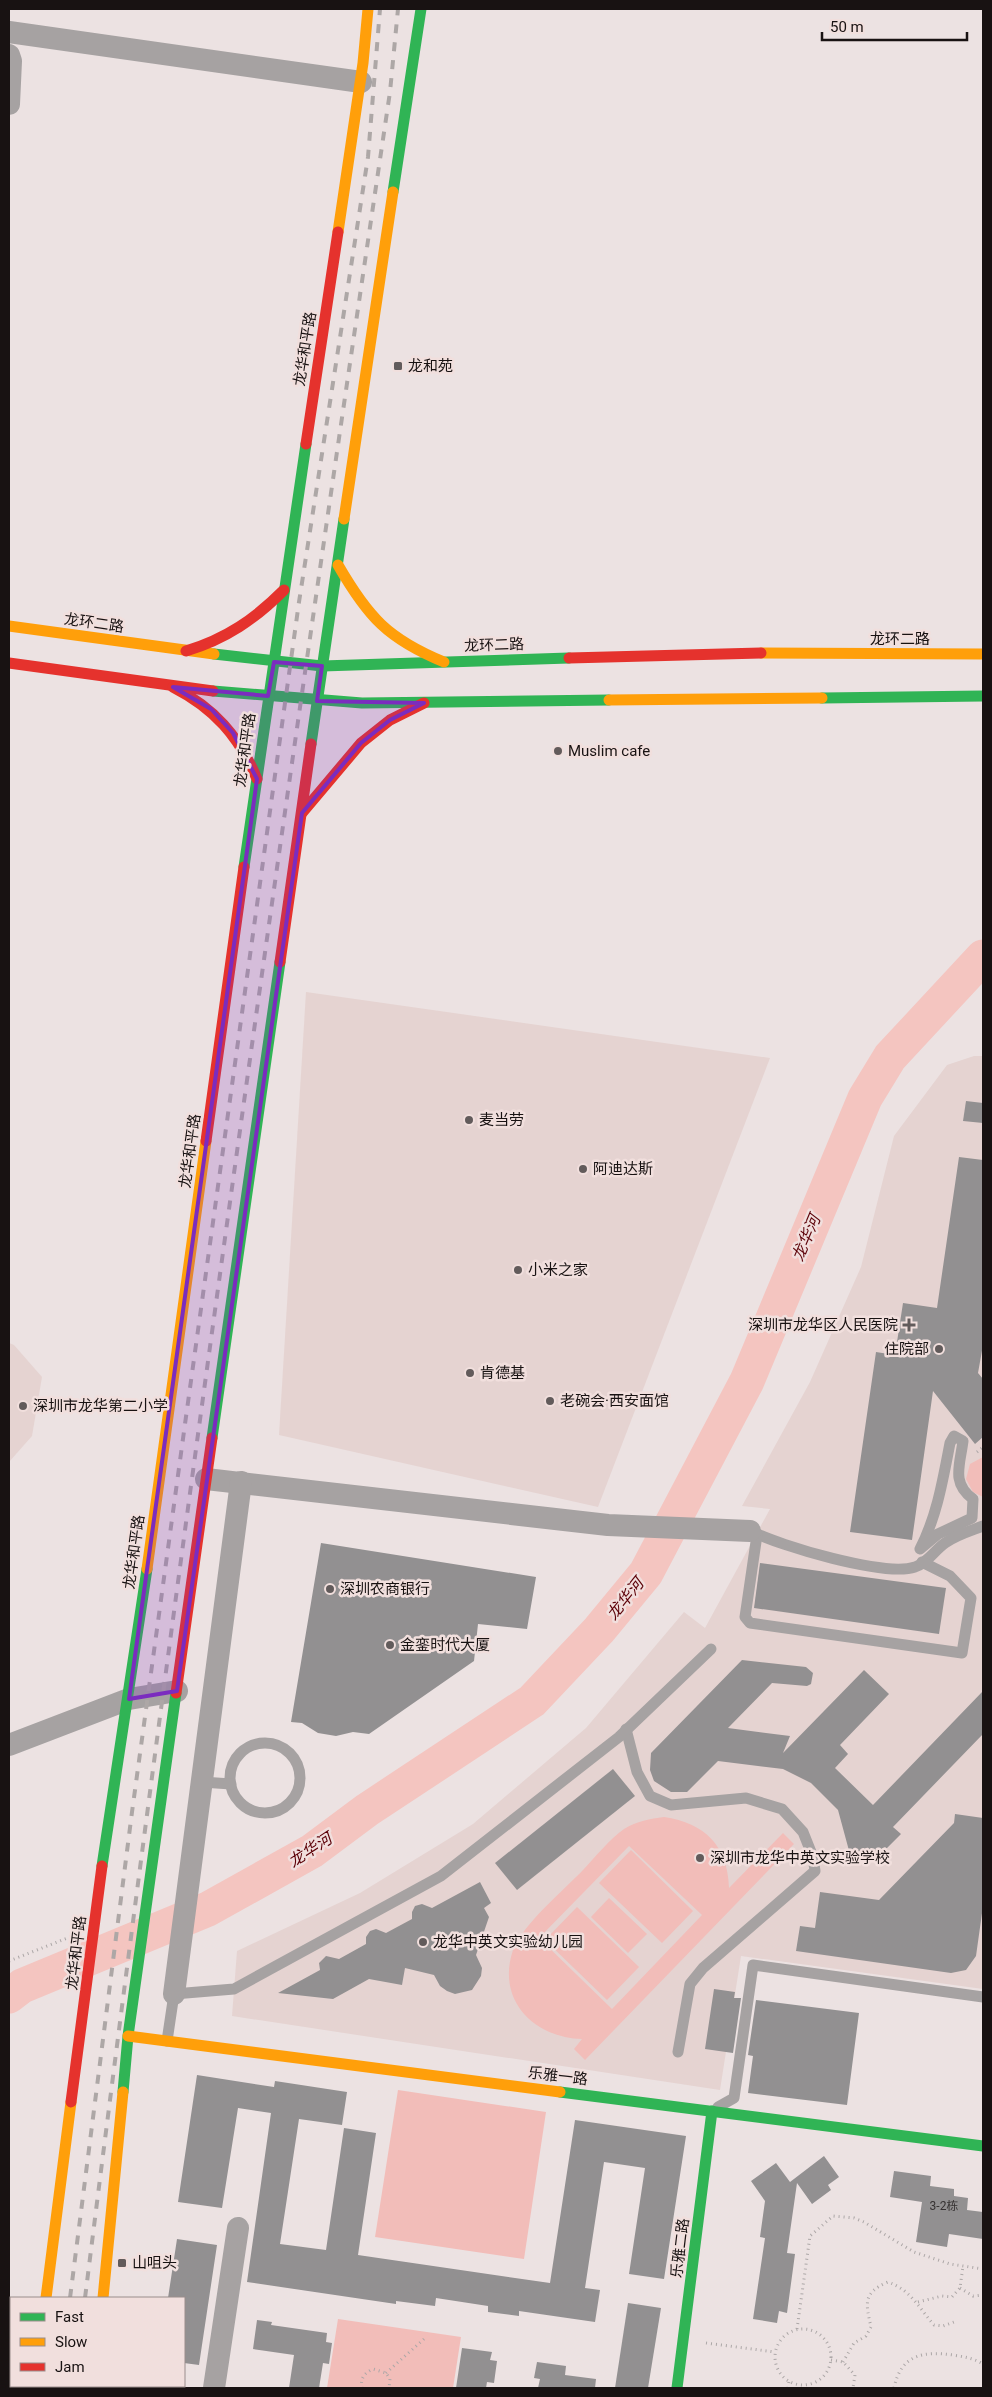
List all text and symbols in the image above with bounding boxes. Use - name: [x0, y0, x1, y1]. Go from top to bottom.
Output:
- scale bar: [822, 10, 967, 42]
- text: 50 m: [830, 18, 864, 36]
- street label: 龙华和平路: [290, 311, 320, 387]
- place label: 龙和苑: [408, 357, 453, 375]
- marker: 龙和苑: [392, 360, 404, 372]
- street label: 龙环二路: [63, 610, 125, 636]
- street label: 龙环二路: [870, 630, 930, 648]
- street label: 龙环二路: [464, 635, 524, 655]
- street label: 龙华和平路: [231, 712, 259, 788]
- place label: Muslim cafe: [568, 742, 650, 760]
- marker: Muslim cafe: [552, 745, 564, 757]
- place label: 麦当劳: [479, 1111, 524, 1129]
- street label: 龙华和平路: [176, 1113, 204, 1189]
- marker: 麦当劳: [463, 1114, 475, 1126]
- place label: 阿迪达斯: [593, 1160, 653, 1178]
- marker: 阿迪达斯: [577, 1163, 589, 1175]
- water label: 龙华河: [788, 1209, 825, 1264]
- place label: 小米之家: [528, 1261, 588, 1279]
- marker: 小米之家: [512, 1264, 524, 1276]
- place label: 深圳市龙华区人民医院: [748, 1316, 898, 1334]
- marker: 深圳市龙华区人民医院: [902, 1318, 916, 1332]
- place label: 住院部: [884, 1340, 929, 1358]
- marker: 住院部: [933, 1343, 945, 1355]
- place label: 肯德基: [480, 1364, 525, 1382]
- marker: 肯德基: [464, 1367, 476, 1379]
- place label: 老碗会·西安面馆: [560, 1392, 669, 1410]
- marker: 老碗会·西安面馆: [544, 1395, 556, 1407]
- place label: 深圳市龙华第二小学: [33, 1397, 168, 1415]
- marker: 深圳市龙华第二小学: [17, 1400, 29, 1412]
- street label: 龙华和平路: [120, 1514, 148, 1590]
- water label: 龙华河: [603, 1572, 649, 1624]
- place label: 深圳农商银行: [340, 1580, 430, 1598]
- marker: 深圳农商银行: [324, 1583, 336, 1595]
- place label: 金銮时代大厦: [400, 1636, 490, 1654]
- marker: 金銮时代大厦: [384, 1639, 396, 1651]
- water label: 龙华河: [285, 1827, 338, 1871]
- place label: 深圳市龙华中英文实验学校: [710, 1849, 890, 1867]
- marker: 深圳市龙华中英文实验学校: [694, 1852, 706, 1864]
- street label: 龙华和平路: [62, 1915, 90, 1991]
- place label: 龙华中英文实验幼儿园: [433, 1933, 583, 1951]
- marker: 龙华中英文实验幼儿园: [417, 1936, 429, 1948]
- street label: 乐雅一路: [527, 2063, 589, 2089]
- house number: 3-2栋: [930, 2199, 958, 2213]
- street label: 乐雅二路: [667, 2217, 693, 2279]
- place label: 山咀头: [132, 2254, 177, 2272]
- marker: 山咀头: [116, 2257, 128, 2269]
- legend: [10, 2297, 185, 2387]
- text: Fast: [55, 2308, 84, 2326]
- text: Slow: [55, 2333, 87, 2351]
- text: Jam: [55, 2358, 85, 2376]

